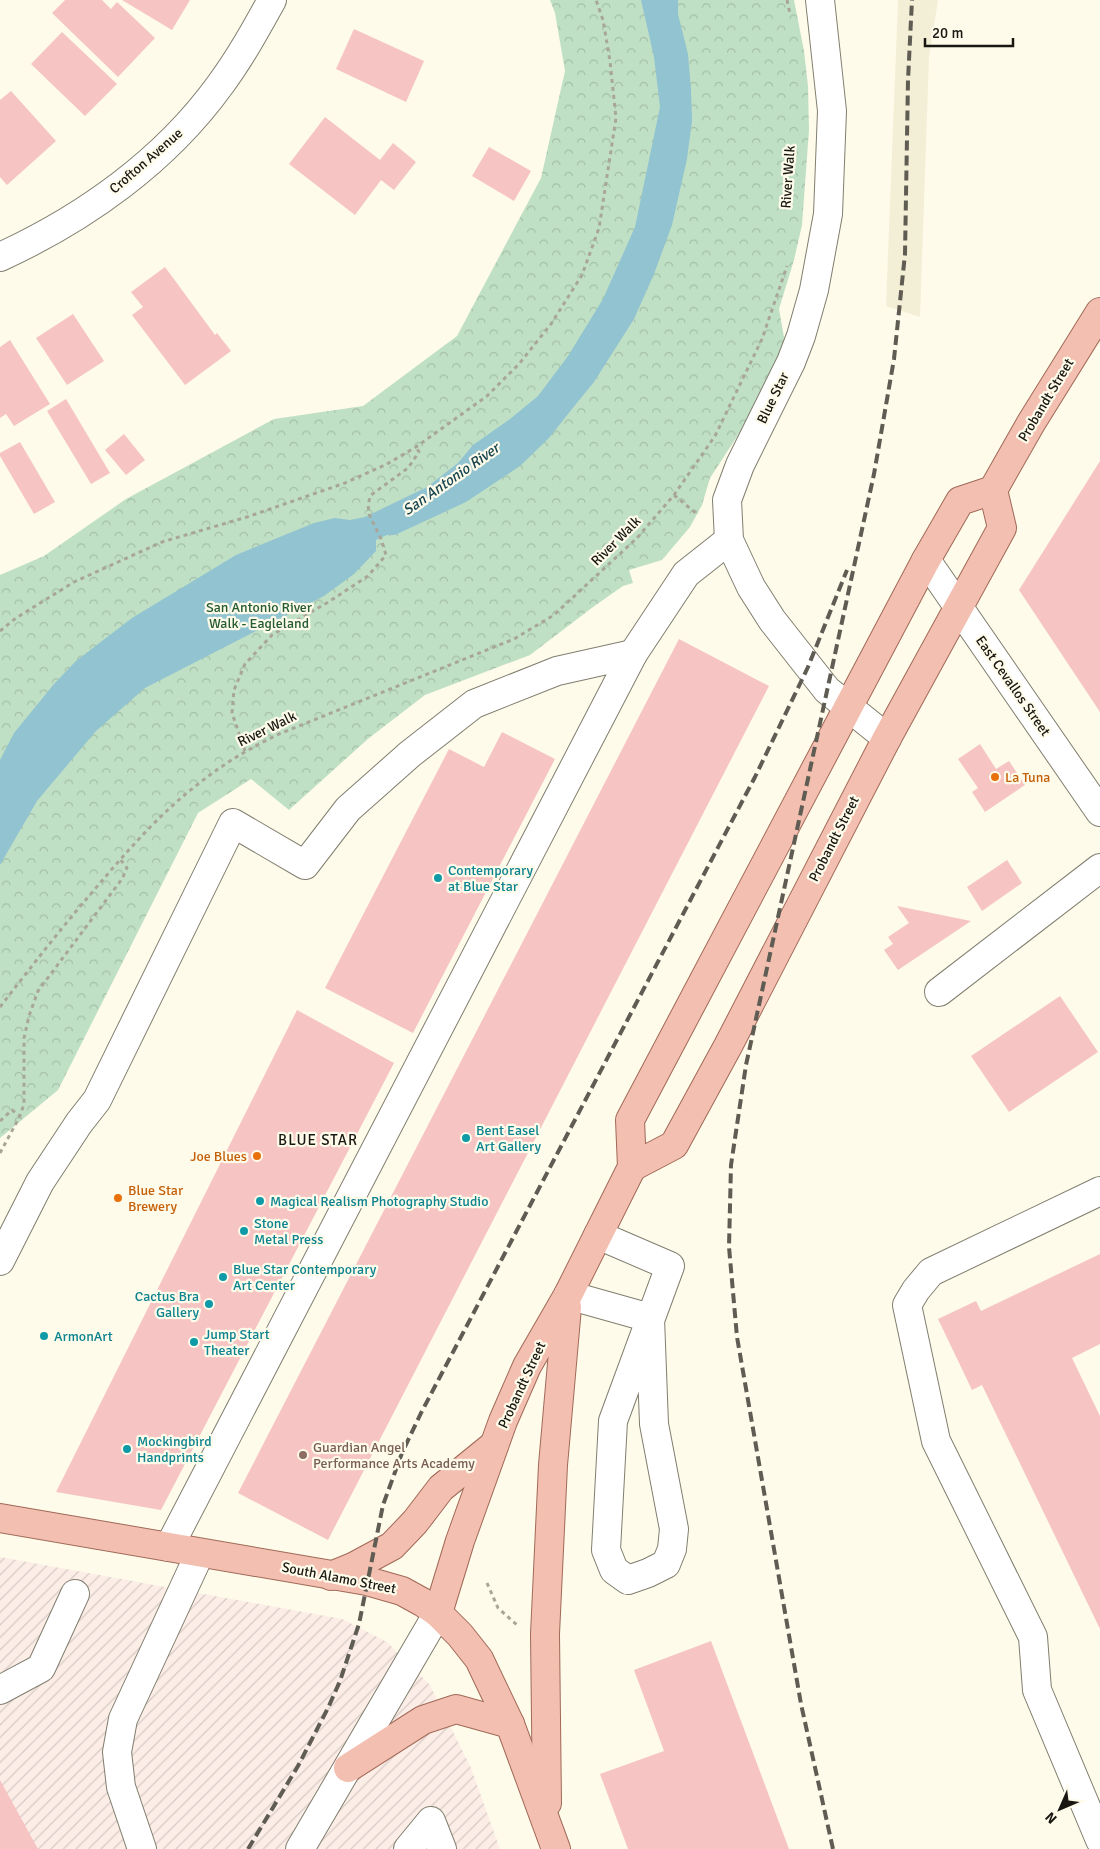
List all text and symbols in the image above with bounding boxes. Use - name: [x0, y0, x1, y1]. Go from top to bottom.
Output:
- scale bar: [925, 15, 1012, 47]
- text: 20 m: [932, 24, 963, 42]
- street label: Crofton Avenue: [106, 125, 186, 197]
- street label: River Walk: [777, 145, 799, 209]
- street label: Probandt Street: [1015, 355, 1078, 445]
- street label: Blue Star: [753, 369, 793, 426]
- water label: San Antonio River: [399, 438, 505, 519]
- street label: River Walk: [588, 513, 644, 569]
- park label: San Antonio River Walk - Eagleland: [206, 599, 313, 632]
- street label: East Cevallos Street: [972, 633, 1054, 740]
- street label: River Walk: [235, 708, 299, 750]
- place label: La Tuna: [1005, 769, 1050, 786]
- marker: La Tuna: [989, 771, 1001, 783]
- street label: Probandt Street: [805, 793, 863, 885]
- place label: Contemporary at Blue Star: [448, 862, 534, 895]
- marker: Contemporary at Blue Star: [432, 872, 444, 884]
- place label: Bent Easel Art Gallery: [476, 1122, 542, 1155]
- district label: BLUE STAR: [278, 1131, 358, 1149]
- marker: Bent Easel Art Gallery: [460, 1132, 472, 1144]
- place label: Joe Blues: [190, 1148, 247, 1165]
- marker: Joe Blues: [251, 1150, 263, 1162]
- place label: Blue Star Brewery: [128, 1182, 184, 1215]
- marker: Blue Star Brewery: [112, 1192, 124, 1204]
- place label: Magical Realism Photography Studio: [270, 1193, 488, 1210]
- marker: Magical Realism Photography Studio: [254, 1195, 266, 1207]
- place label: Stone Metal Press: [254, 1215, 323, 1248]
- marker: Stone Metal Press: [238, 1225, 250, 1237]
- place label: Blue Star Contemporary Art Center: [233, 1261, 377, 1294]
- marker: Blue Star Contemporary Art Center: [217, 1271, 229, 1283]
- place label: Cactus Bra Gallery: [135, 1288, 199, 1321]
- marker: Cactus Bra Gallery: [203, 1298, 215, 1310]
- place label: Jump Start Theater: [204, 1326, 270, 1359]
- place label: ArmonArt: [54, 1328, 113, 1345]
- marker: ArmonArt: [38, 1330, 50, 1342]
- marker: Jump Start Theater: [188, 1336, 200, 1348]
- street label: Probandt Street: [494, 1339, 550, 1431]
- place label: Mockingbird Handprints: [137, 1433, 212, 1466]
- place label: Guardian Angel Performance Arts Academy: [313, 1439, 475, 1472]
- marker: Mockingbird Handprints: [121, 1443, 133, 1455]
- marker: Guardian Angel Performance Arts Academy: [297, 1449, 309, 1461]
- street label: South Alamo Street: [280, 1559, 398, 1597]
- north arrow: [1035, 1784, 1085, 1834]
- text: N: [1042, 1808, 1061, 1827]

